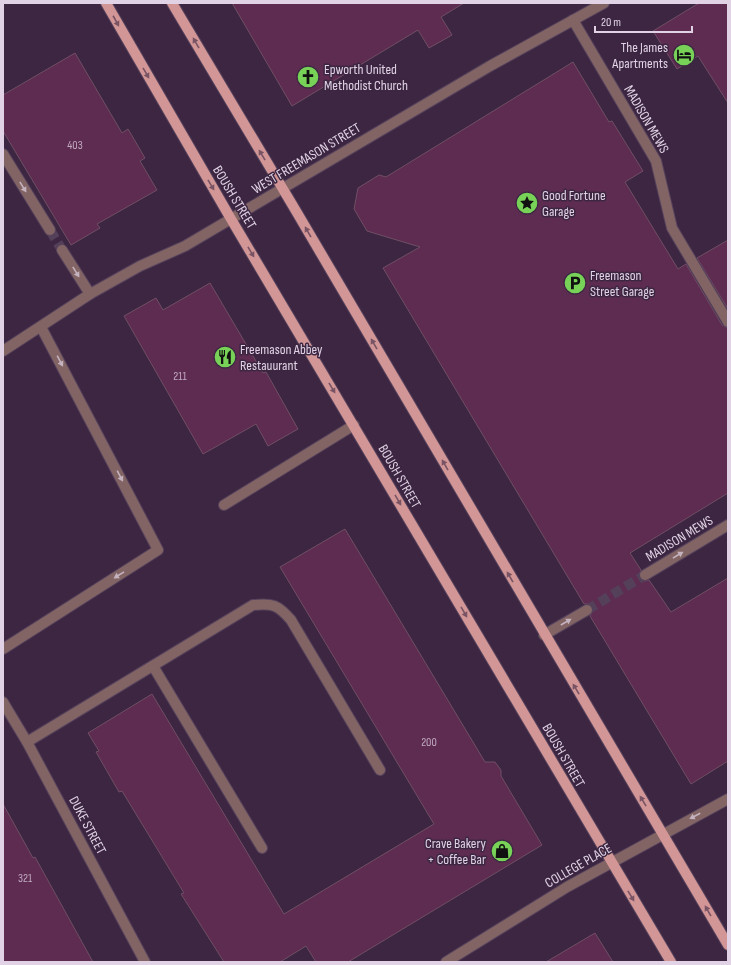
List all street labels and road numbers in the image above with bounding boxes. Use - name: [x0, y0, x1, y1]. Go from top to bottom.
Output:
- street label: MADISON MEWS: [620, 82, 673, 156]
- street label: WEST FREEMASON STREET: [249, 119, 364, 198]
- street label: BOUSH STREET: [209, 163, 260, 232]
- street label: BOUSH STREET: [375, 441, 425, 511]
- street label: MADISON MEWS: [643, 512, 716, 565]
- street label: BOUSH STREET: [539, 720, 589, 790]
- street label: DUKE STREET: [65, 793, 110, 857]
- street label: COLLEGE PLACE: [542, 839, 615, 891]

